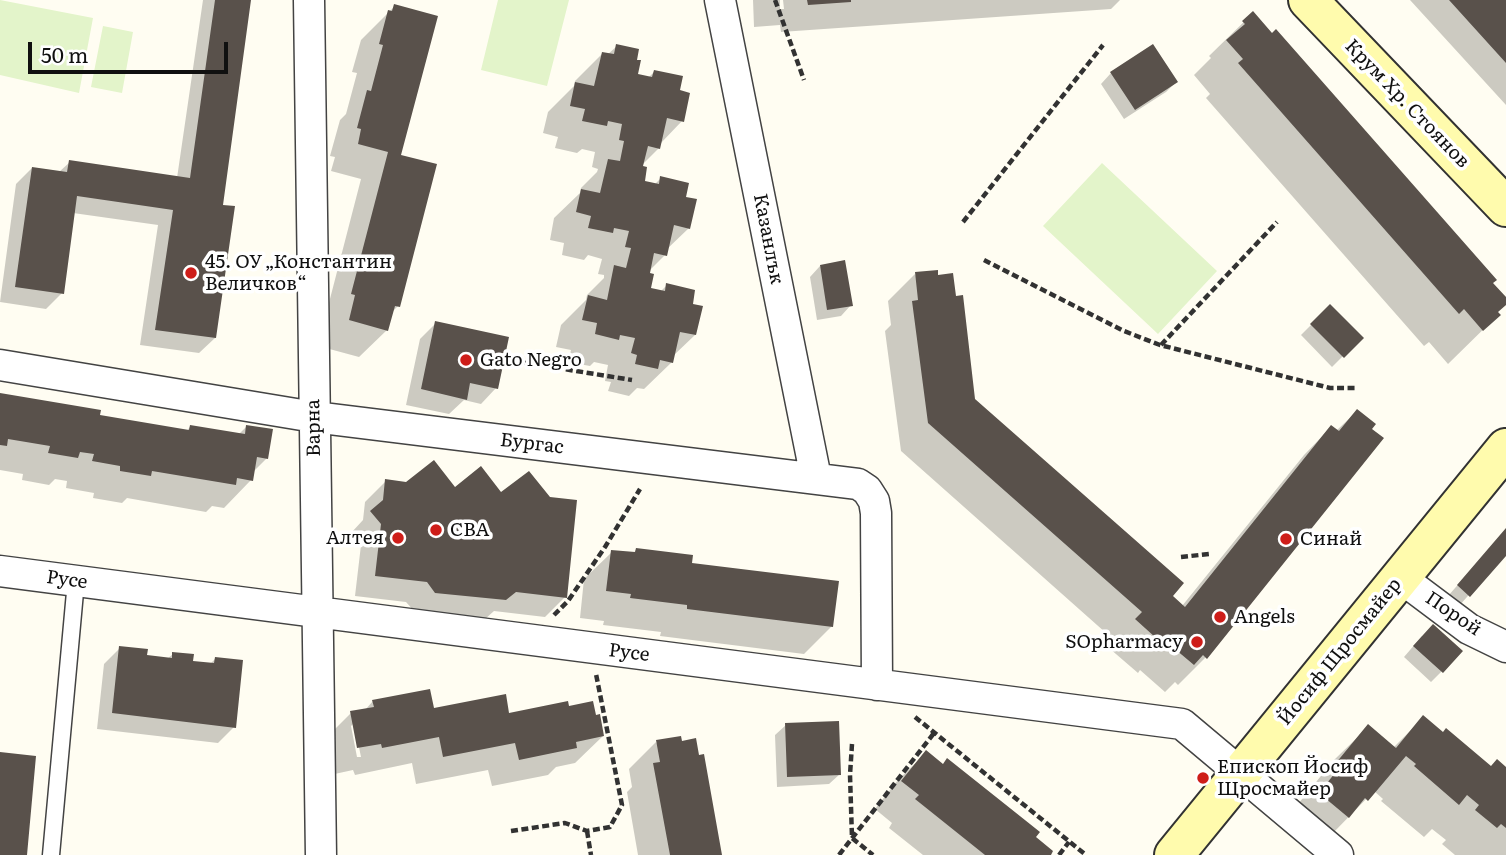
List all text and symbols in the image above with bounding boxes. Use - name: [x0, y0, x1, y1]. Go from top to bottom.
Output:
- scale bar: [32, 28, 231, 72]
- street label: Крум Хр. Стоянов: [1340, 35, 1474, 173]
- text: 50 m: [41, 38, 88, 69]
- street label: Казанлък: [748, 192, 788, 286]
- place label: 45. ОУ „Константин Величков“: [205, 251, 392, 295]
- marker: 45. ОУ „Константин Величков“: [183, 265, 199, 281]
- place label: Gato Negro: [480, 349, 582, 371]
- marker: Gato Negro: [458, 352, 474, 368]
- street label: Варна: [302, 399, 326, 457]
- street label: Бургас: [499, 429, 565, 459]
- place label: CBA: [450, 519, 490, 541]
- marker: CBA: [428, 522, 444, 538]
- place label: Алтея: [326, 527, 384, 549]
- place label: Синай: [1300, 528, 1362, 550]
- marker: Алтея: [390, 530, 406, 546]
- marker: Синай: [1278, 531, 1294, 547]
- street label: Русе: [45, 566, 89, 594]
- street label: Йосиф Щросмайер: [1274, 574, 1406, 730]
- street label: Порой: [1421, 587, 1485, 641]
- place label: Angels: [1234, 606, 1295, 628]
- marker: Angels: [1212, 609, 1228, 625]
- place label: SOpharmacy: [1065, 631, 1183, 653]
- marker: SOpharmacy: [1189, 634, 1205, 650]
- street label: Русе: [607, 639, 651, 667]
- place label: Епископ Йосиф Щросмайер: [1217, 756, 1368, 800]
- marker: Епископ Йосиф Щросмайер: [1195, 770, 1211, 786]

